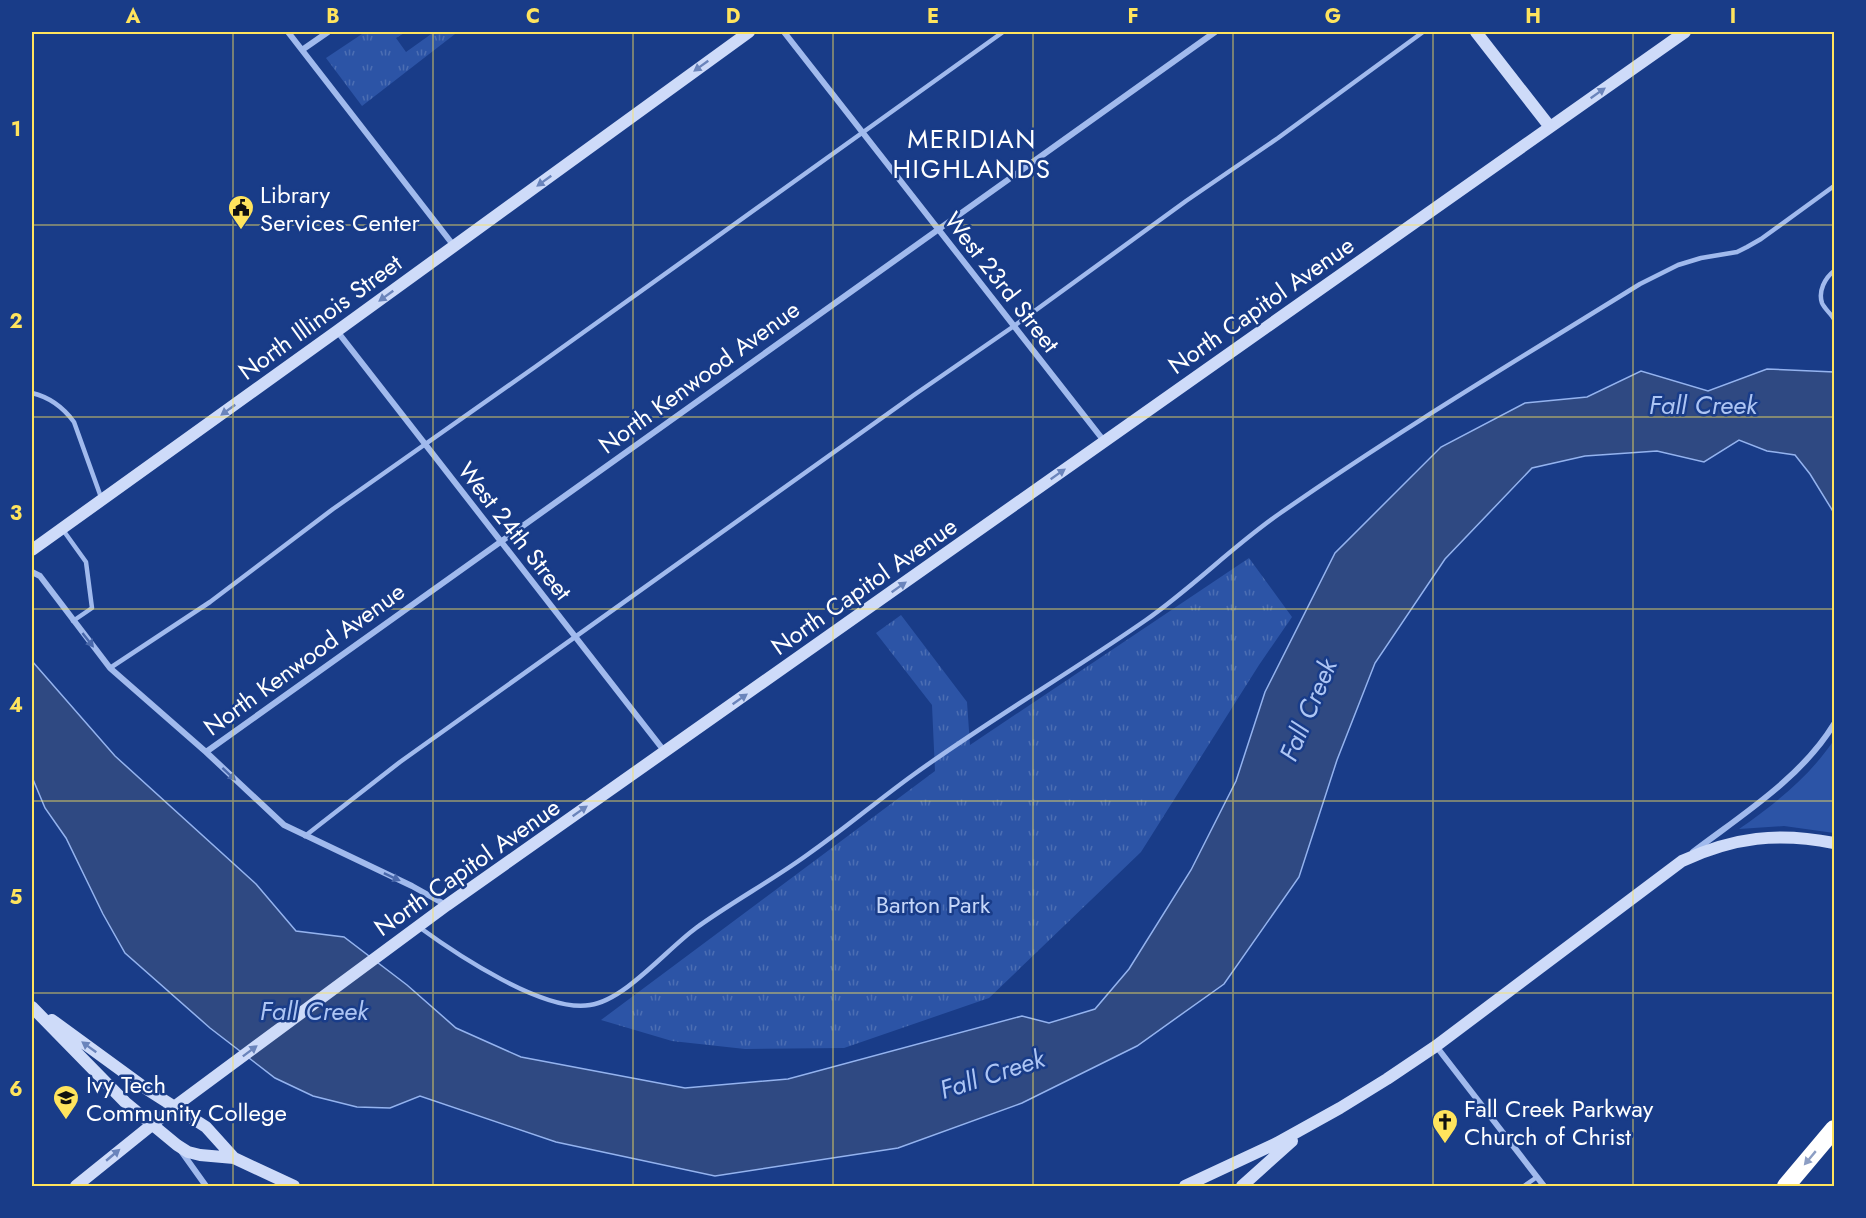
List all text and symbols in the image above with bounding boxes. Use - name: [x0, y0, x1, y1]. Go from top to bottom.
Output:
- text: A: [125, 2, 141, 31]
- text: B: [326, 2, 340, 31]
- text: C: [526, 2, 540, 31]
- text: D: [726, 2, 740, 31]
- text: E: [927, 2, 939, 31]
- text: F: [1127, 2, 1139, 31]
- text: G: [1325, 2, 1341, 31]
- text: H: [1525, 2, 1541, 31]
- text: I: [1730, 2, 1736, 31]
- one-way arrow: [694, 60, 710, 72]
- one-way arrow: [1589, 87, 1605, 99]
- text: 1: [11, 115, 21, 144]
- district label: MERIDIAN HIGHLANDS: [893, 120, 1051, 188]
- one-way arrow: [536, 175, 552, 187]
- place label: Library Services Center: [260, 177, 420, 240]
- public building icon: Library Services Center: [226, 193, 256, 231]
- street label: West 23rd Street: [936, 204, 1068, 360]
- street label: North Capitol Avenue: [1161, 228, 1361, 382]
- street label: North Illinois Street: [231, 245, 409, 388]
- one-way arrow: [378, 289, 393, 301]
- street label: North Kenwood Avenue: [591, 292, 807, 462]
- text: 2: [9, 307, 23, 336]
- water label: Fall Creek: [1649, 386, 1759, 424]
- one-way arrow: [220, 404, 236, 416]
- street label: West 24th Street: [450, 454, 580, 608]
- one-way arrow: [1050, 468, 1066, 480]
- text: 3: [10, 499, 22, 528]
- street label: North Capitol Avenue: [764, 509, 964, 663]
- street label: North Kenwood Avenue: [196, 574, 412, 744]
- one-way arrow: [891, 582, 907, 593]
- one-way arrow: [81, 632, 94, 648]
- water label: Fall Creek: [1269, 651, 1347, 767]
- text: 4: [9, 691, 23, 720]
- one-way arrow: [731, 693, 747, 705]
- one-way arrow: [222, 766, 236, 780]
- street label: North Capitol Avenue: [367, 790, 567, 944]
- one-way arrow: [573, 806, 588, 818]
- one-way arrow: [383, 872, 400, 881]
- text: 5: [10, 883, 23, 912]
- park label: Barton Park: [876, 887, 991, 922]
- water label: Fall Creek: [260, 992, 370, 1030]
- water label: Fall Creek: [935, 1039, 1051, 1109]
- one-way arrow: [81, 1041, 96, 1053]
- one-way arrow: [242, 1044, 258, 1057]
- place label: Ivy Tech Community College: [86, 1067, 287, 1130]
- text: 6: [9, 1075, 23, 1104]
- school or university icon: Ivy Tech Community College: [51, 1083, 81, 1121]
- place label: Fall Creek Parkway Church of Christ: [1464, 1091, 1654, 1154]
- church icon: Fall Creek Parkway Church of Christ: [1430, 1107, 1460, 1145]
- one-way arrow: [106, 1149, 121, 1162]
- one-way arrow: [1804, 1150, 1817, 1165]

